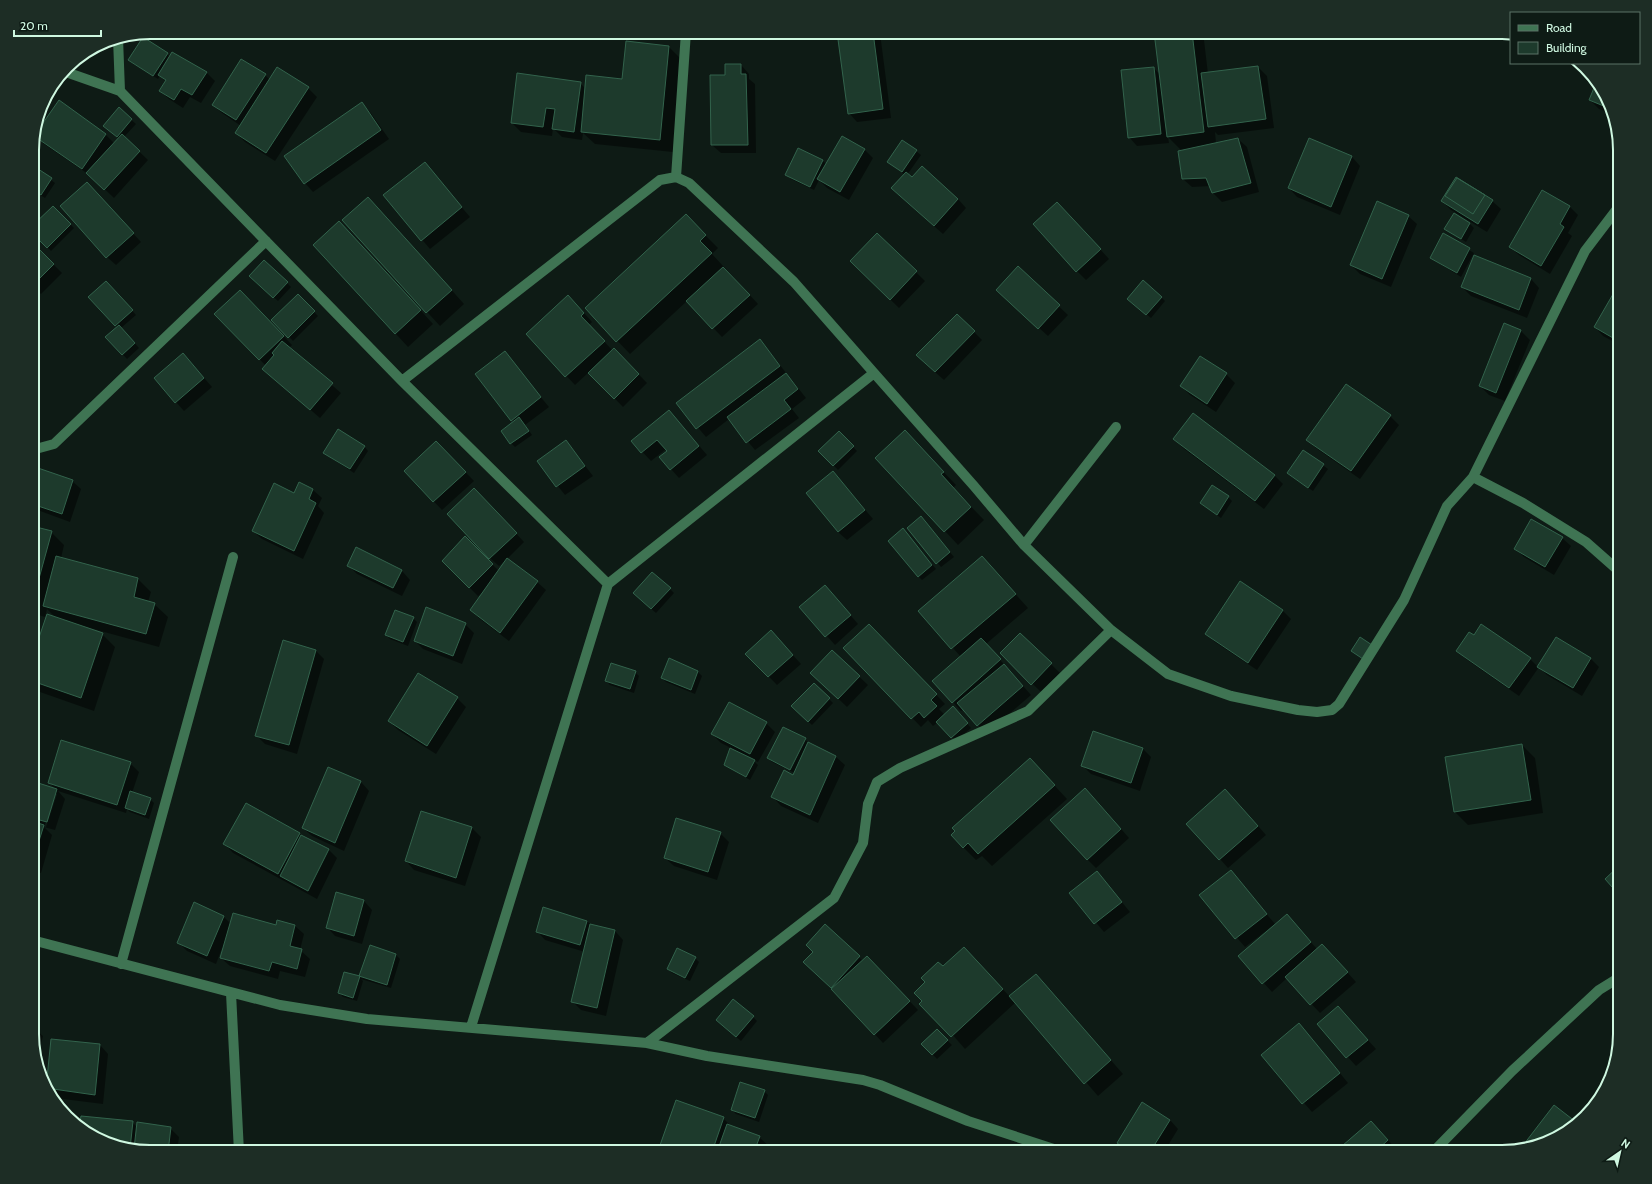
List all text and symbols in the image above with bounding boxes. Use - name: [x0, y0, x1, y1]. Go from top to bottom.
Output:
- scale bar: [14, 12, 101, 38]
- legend: [1510, 12, 1640, 64]
- text: 20 m: [20, 18, 48, 33]
- text: Road: [1546, 20, 1572, 35]
- text: Building: [1546, 40, 1588, 55]
- north arrow: [1600, 1132, 1640, 1172]
- text: N: [1618, 1136, 1633, 1152]

